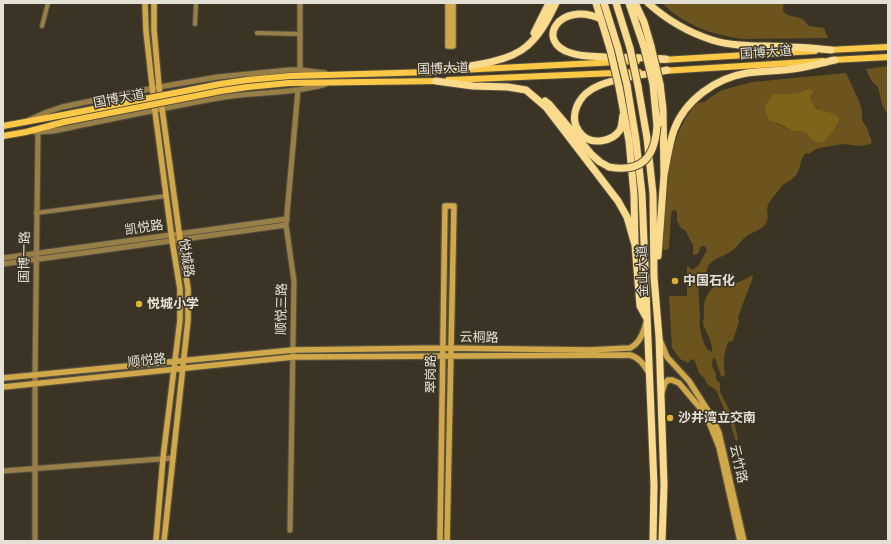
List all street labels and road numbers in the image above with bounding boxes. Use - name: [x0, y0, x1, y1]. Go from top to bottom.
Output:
- street label: 国博大道: [740, 43, 792, 63]
- street label: 国博大道: [417, 60, 469, 78]
- street label: 国博大道: [92, 86, 146, 112]
- street label: 凯悦路: [124, 218, 164, 238]
- street label: 国博一路: [17, 231, 33, 283]
- street label: 悦城路: [175, 238, 197, 278]
- street label: 金山大道: [634, 245, 652, 297]
- street label: 顺悦三路: [274, 283, 290, 335]
- street label: 云桐路: [459, 330, 499, 346]
- street label: 顺悦路: [127, 351, 167, 371]
- street label: 翠岗路: [423, 355, 439, 393]
- street label: 云竹路: [726, 443, 750, 485]

